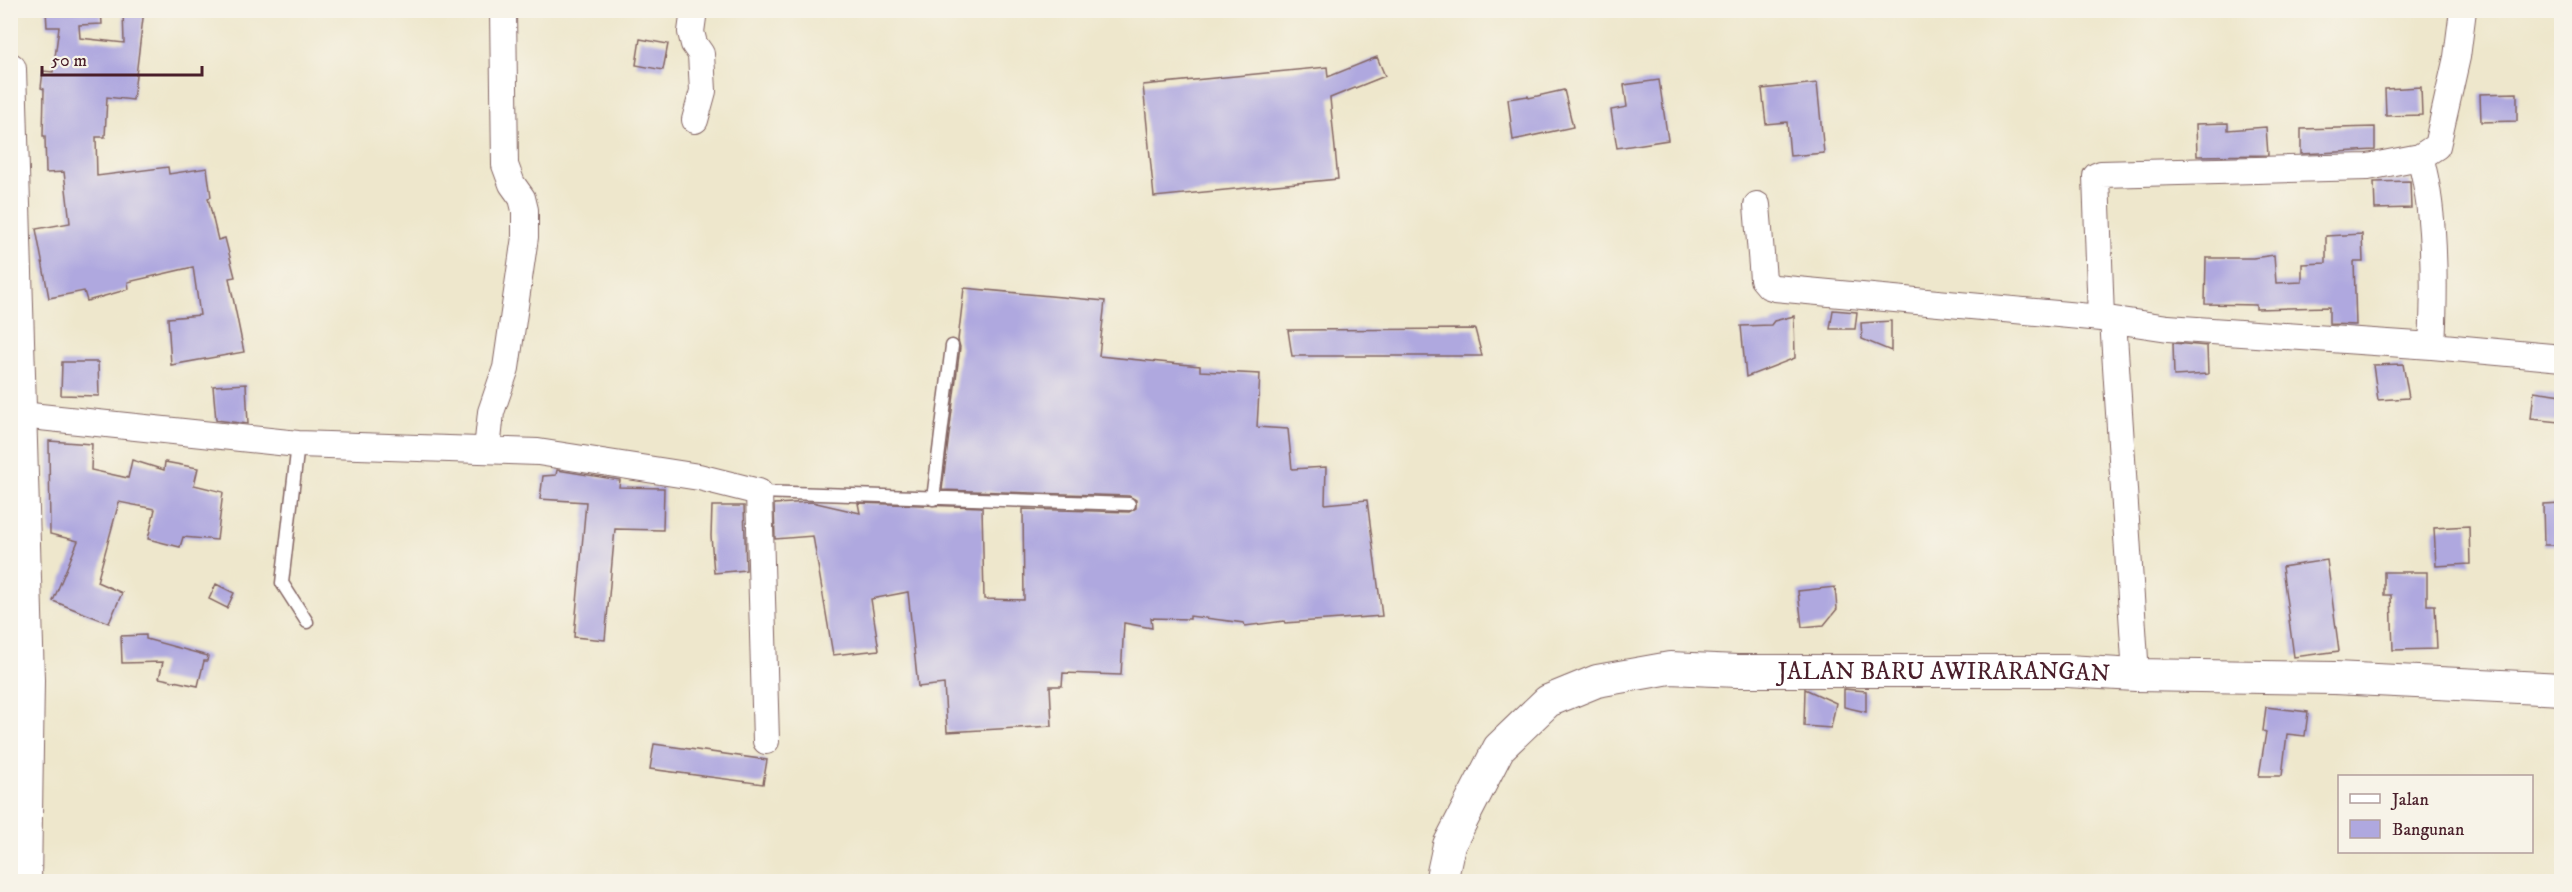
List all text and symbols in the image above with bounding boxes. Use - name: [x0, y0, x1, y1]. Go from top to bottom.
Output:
- scale bar: [42, 39, 202, 77]
- text: 50 m: [51, 50, 87, 72]
- street label: JALAN BARU AWIRARANGAN: [1776, 657, 2111, 689]
- legend: [2338, 775, 2533, 853]
- text: Jalan: [2390, 789, 2430, 811]
- text: Bangunan: [2392, 819, 2465, 841]

